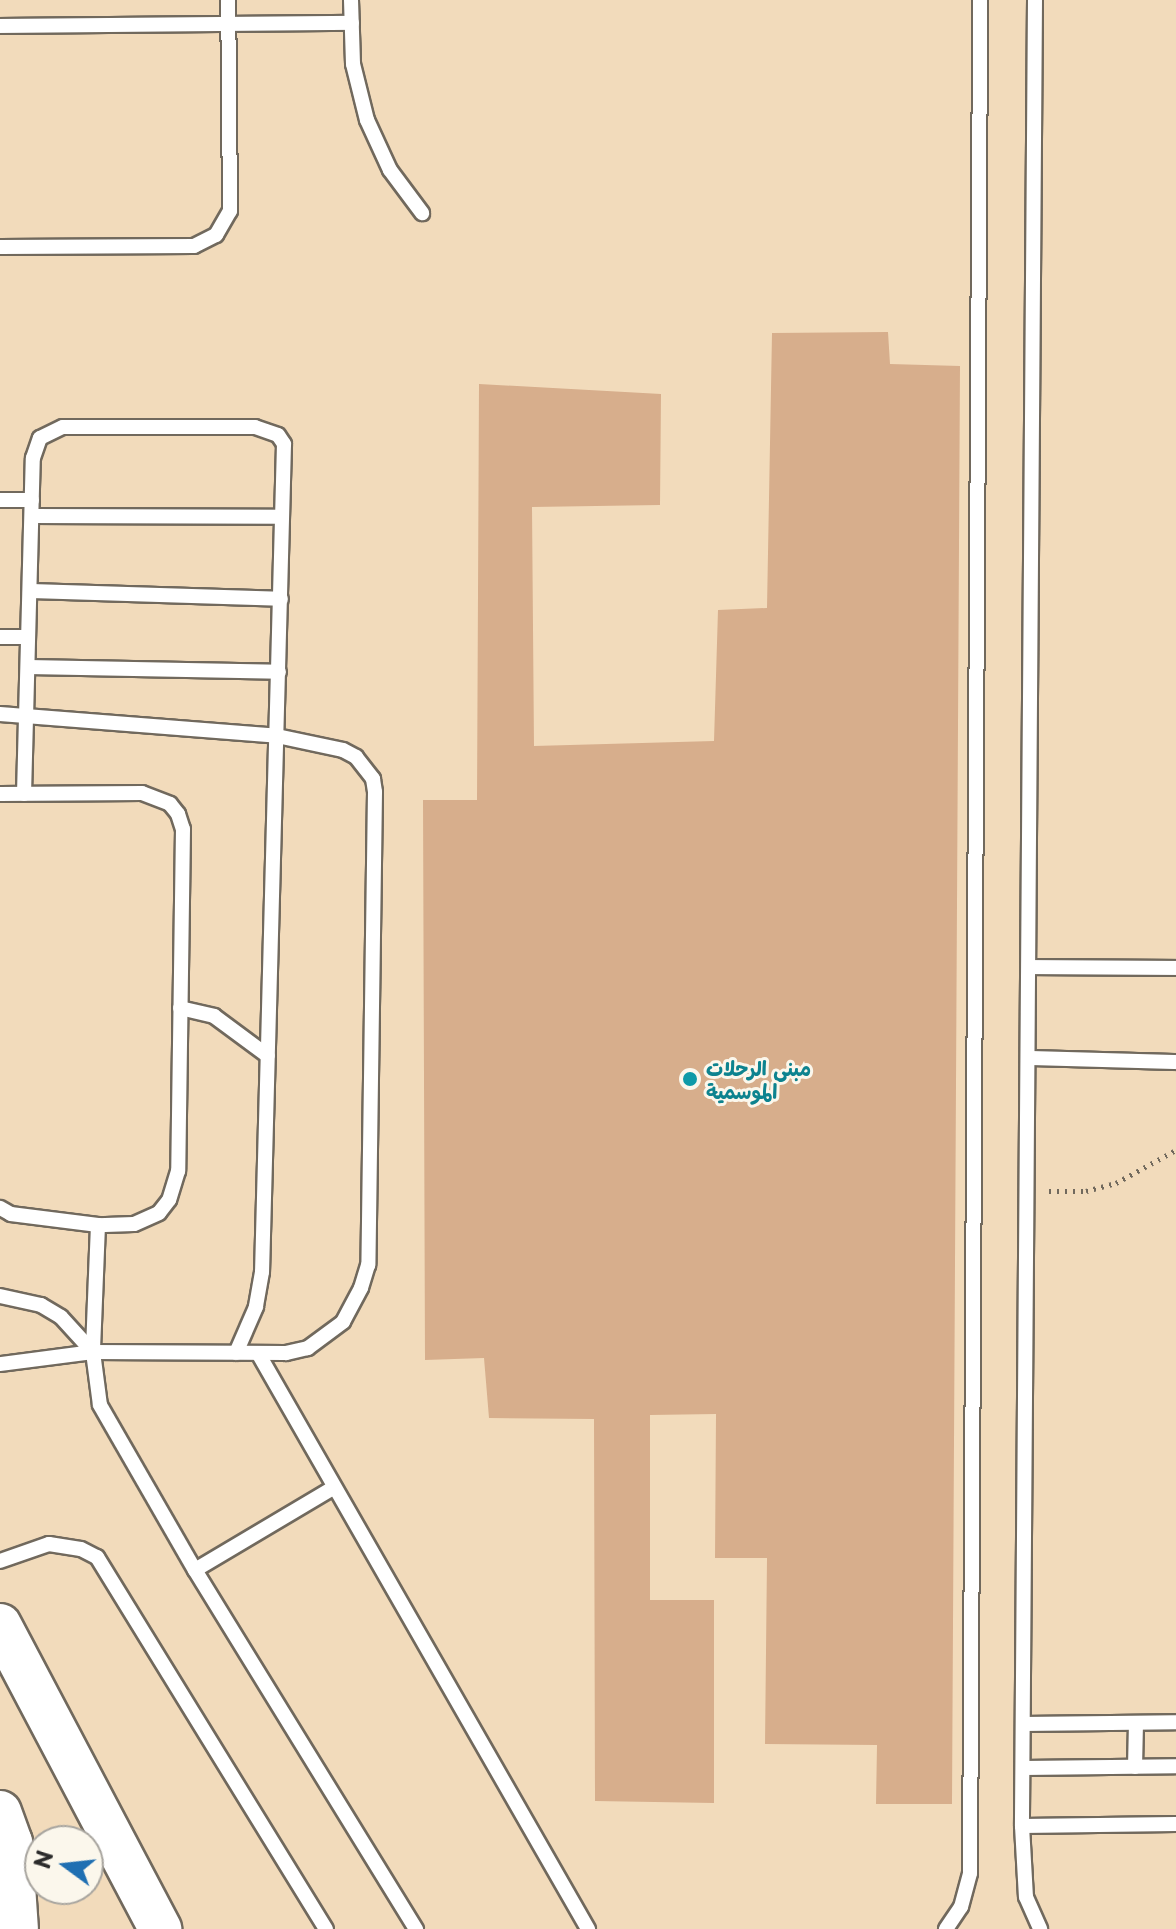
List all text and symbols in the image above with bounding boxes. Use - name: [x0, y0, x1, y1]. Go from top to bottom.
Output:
- place label: مبنى الرحلات الموسمية: [706, 1056, 811, 1103]
- marker: مبنى الرحلات الموسمية: [681, 1070, 699, 1088]
- north arrow: [24, 1825, 104, 1905]
- text: N: [24, 1846, 60, 1872]

